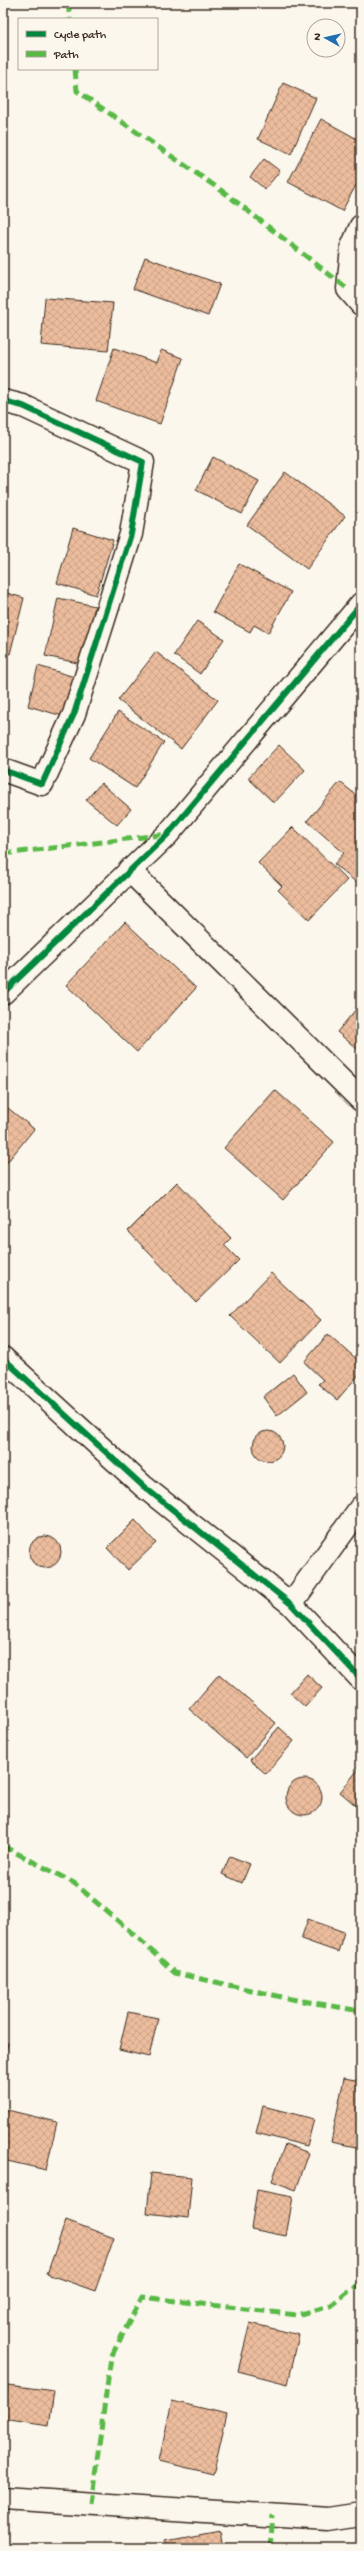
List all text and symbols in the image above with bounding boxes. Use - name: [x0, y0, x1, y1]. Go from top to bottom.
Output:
- legend: [18, 18, 158, 70]
- north arrow: [306, 18, 346, 58]
- text: Cycle path: [54, 29, 107, 43]
- text: N: [312, 32, 325, 41]
- text: Path: [53, 49, 79, 63]

